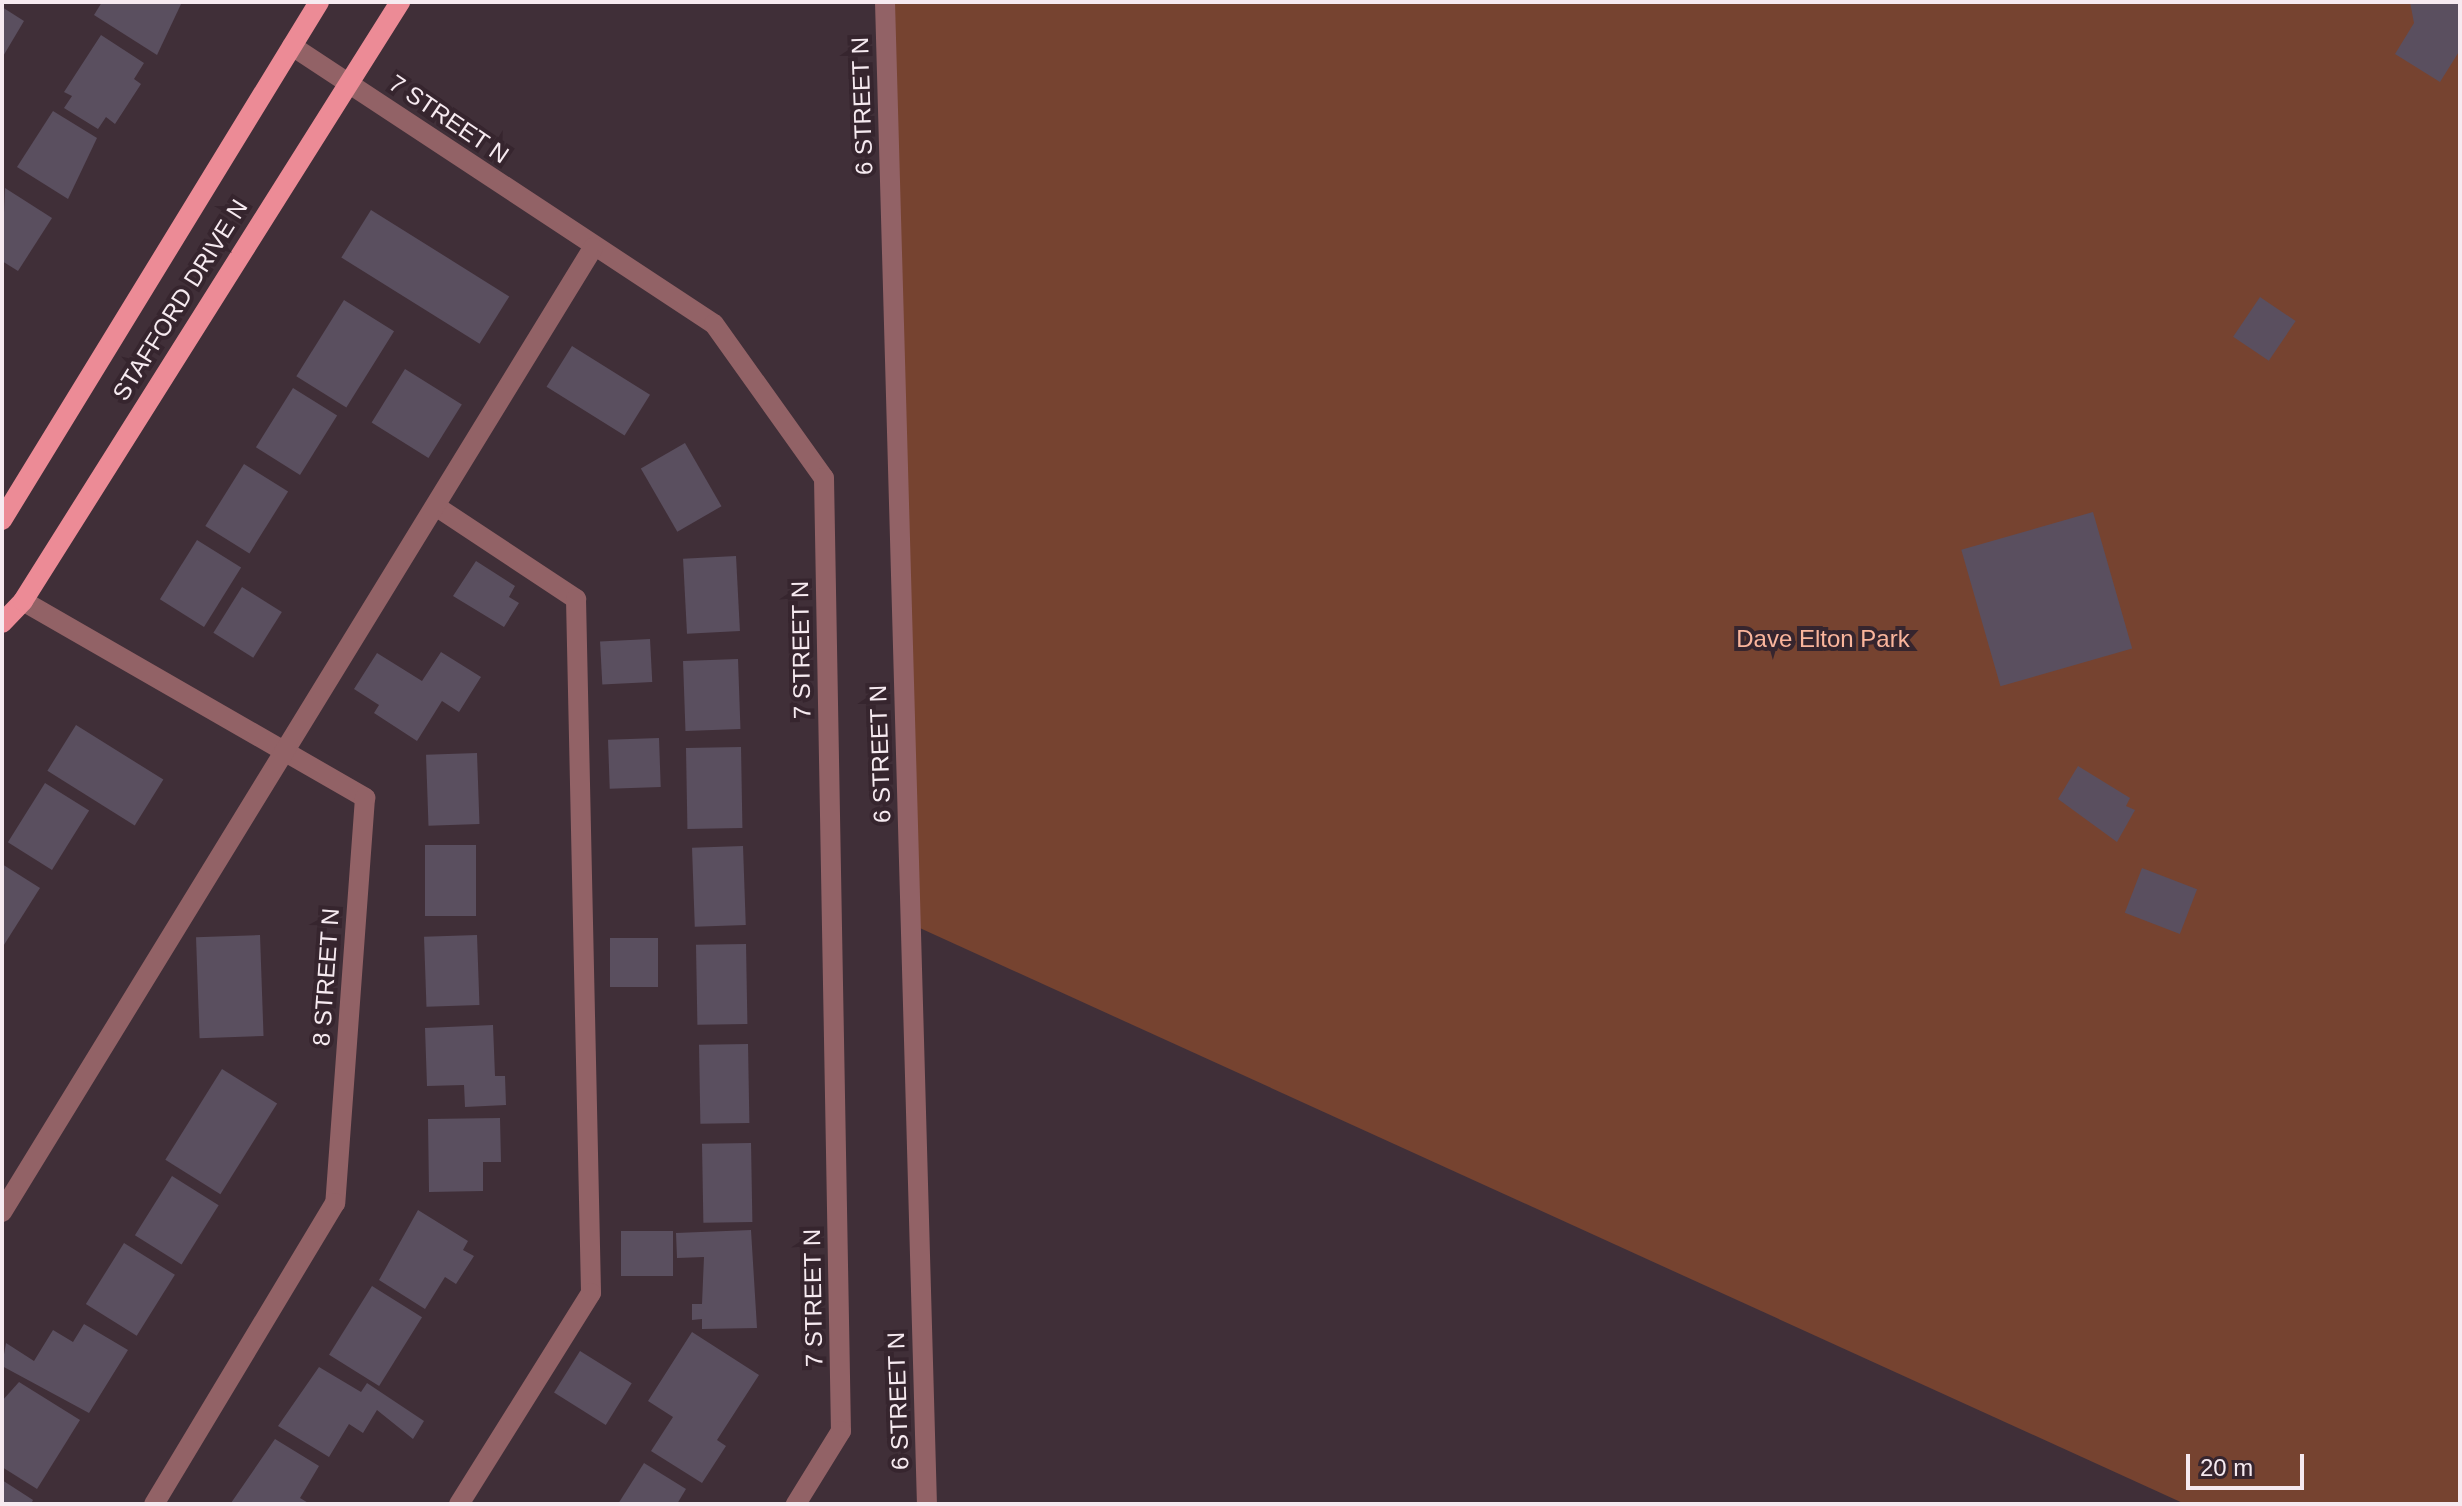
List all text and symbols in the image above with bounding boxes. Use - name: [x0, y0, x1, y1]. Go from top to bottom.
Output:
- street label: 6 STREET N: [845, 36, 879, 176]
- street label: 7 STREET N: [383, 68, 515, 170]
- street label: STAFFORD DRIVE N: [106, 194, 254, 406]
- street label: 7 STREET N: [785, 580, 817, 720]
- park label: Dave Elton Park: [1736, 625, 1910, 653]
- street label: 6 STREET N: [863, 684, 897, 824]
- street label: 8 STREET N: [307, 907, 345, 1047]
- street label: 7 STREET N: [797, 1228, 829, 1368]
- street label: 6 STREET N: [881, 1331, 915, 1471]
- scale bar: [2190, 1438, 2308, 1488]
- text: 20 m: [2200, 1454, 2253, 1481]

